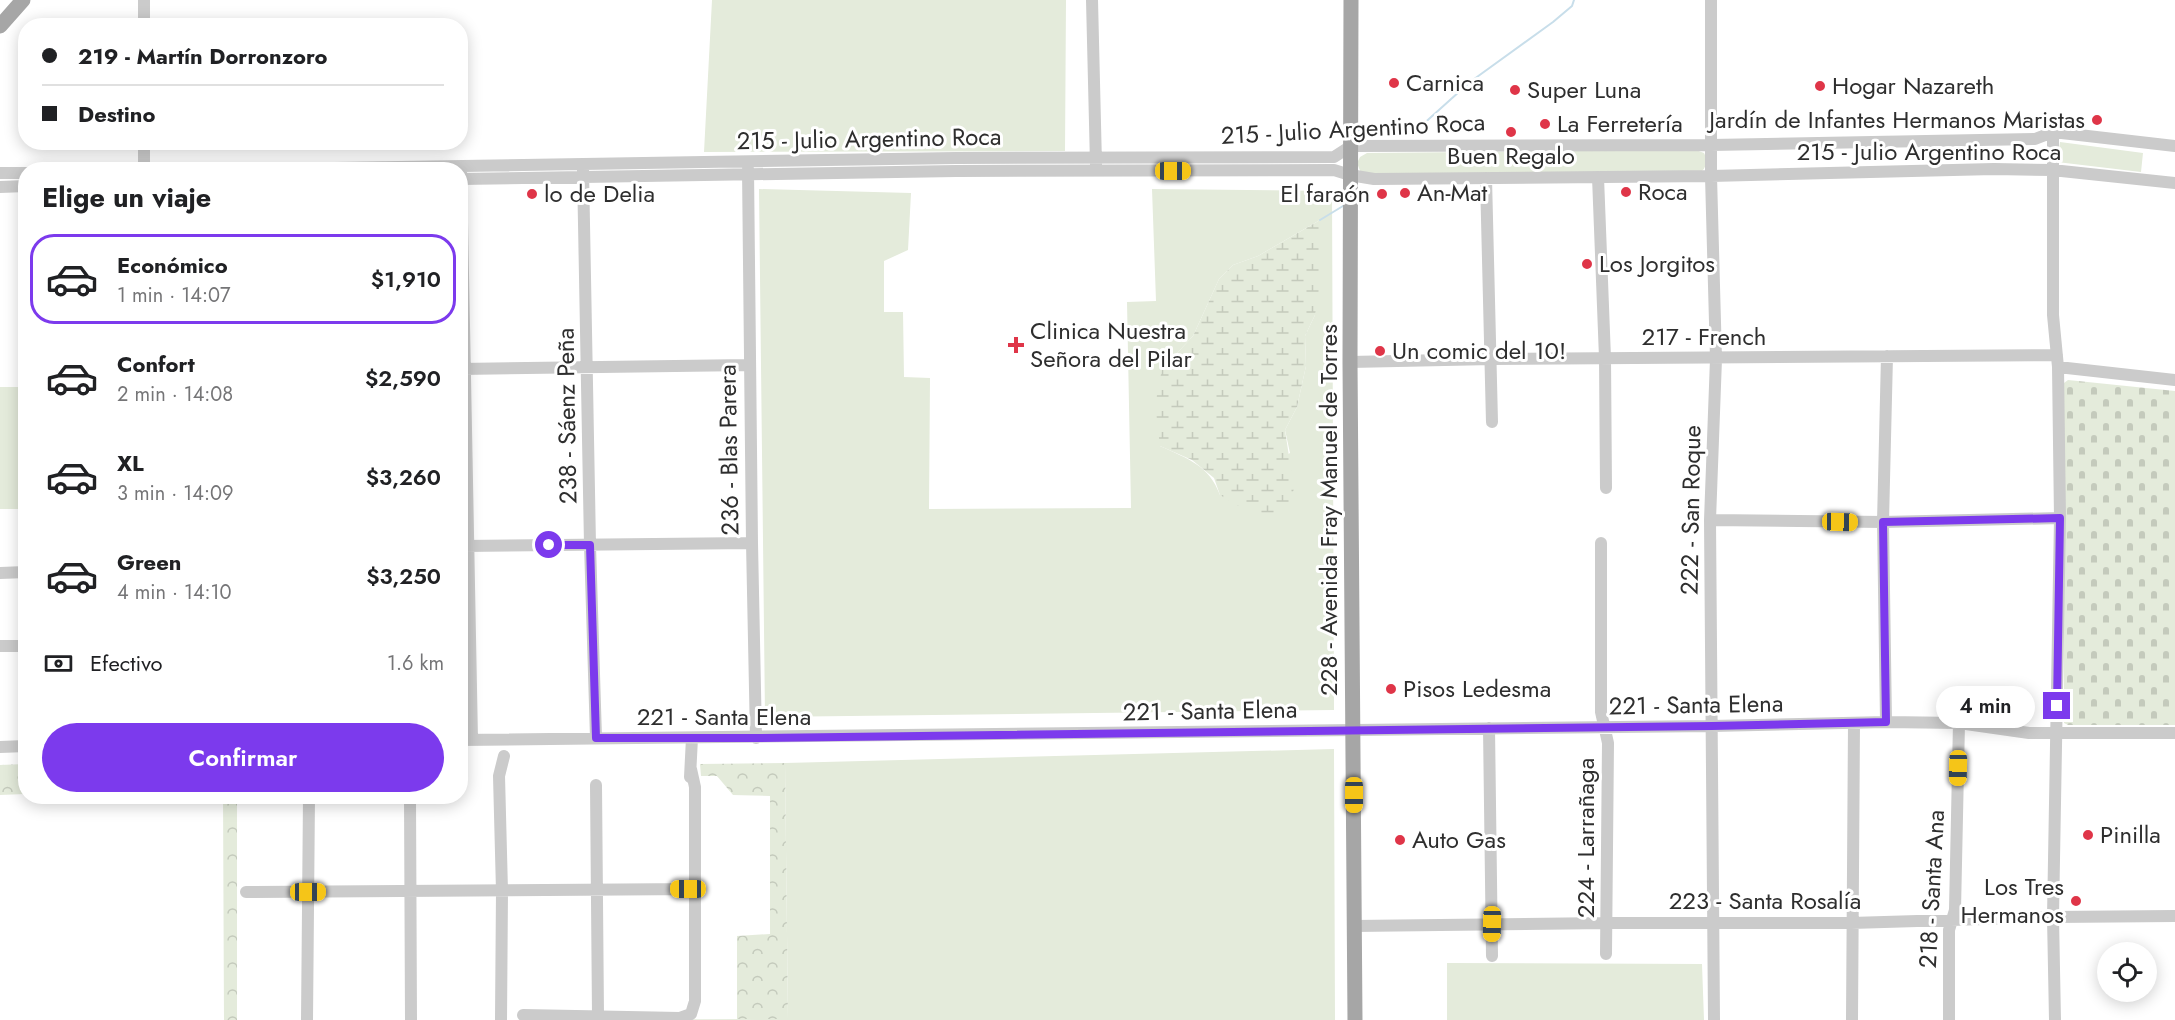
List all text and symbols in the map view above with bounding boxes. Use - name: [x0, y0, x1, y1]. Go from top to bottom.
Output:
- text: 219 - Martín Dorronzoro: [78, 40, 328, 72]
- place label: Carnica: [1406, 65, 1484, 100]
- place label: Hogar Nazareth: [1832, 68, 1994, 103]
- place label: Super Luna: [1527, 72, 1641, 107]
- marker: Carnica: [1387, 76, 1401, 90]
- marker: Hogar Nazareth: [1813, 79, 1827, 93]
- marker: Super Luna: [1508, 83, 1522, 97]
- text: Destino: [78, 98, 155, 130]
- place label: Jardín de Infantes Hermanos Maristas: [1706, 102, 2085, 137]
- street label: 215 - Julio Argentino Roca: [1220, 104, 1486, 153]
- place label: La Ferretería: [1557, 106, 1683, 141]
- marker: Jardín de Infantes Hermanos Maristas: [2090, 113, 2104, 127]
- marker: La Ferretería: [1538, 117, 1552, 131]
- street label: 215 - Julio Argentino Roca: [736, 119, 1002, 158]
- marker: Buen Regalo: [1504, 125, 1518, 139]
- street label: 215 - Julio Argentino Roca: [1797, 134, 2061, 169]
- place label: Buen Regalo: [1447, 138, 1575, 173]
- car: [1155, 162, 1191, 180]
- place label: Roca: [1638, 174, 1688, 209]
- place label: An-Mat: [1417, 175, 1487, 210]
- place label: lo de Delia: [544, 176, 655, 211]
- place label: El faraón: [1280, 176, 1370, 211]
- text: Elige un viaje: [42, 178, 211, 217]
- marker: Roca: [1619, 185, 1633, 199]
- marker: An-Mat: [1398, 186, 1412, 200]
- marker: lo de Delia: [525, 187, 539, 201]
- marker: El faraón: [1375, 187, 1389, 201]
- place label: Los Jorgitos: [1599, 246, 1715, 281]
- text: Económico: [117, 249, 228, 281]
- icon: car: [45, 252, 99, 306]
- marker: Los Jorgitos: [1580, 257, 1594, 271]
- text: $1,910: [371, 263, 441, 295]
- text: 1 min · 14:07: [117, 281, 230, 310]
- place label: Clinica Nuestra Señora del Pilar: [1030, 313, 1192, 376]
- street label: 217 - French: [1642, 319, 1766, 354]
- street label: 228 - Avenida Fray Manuel de Torres: [1311, 324, 1346, 696]
- street label: 238 - Sáenz Peña: [547, 328, 586, 504]
- place label: Un comic del 10!: [1392, 333, 1566, 368]
- marker: Clinica Nuestra Señora del Pilar: [1007, 336, 1025, 354]
- marker: Un comic del 10!: [1373, 344, 1387, 358]
- text: Confort: [117, 348, 195, 380]
- icon: car: [45, 351, 99, 405]
- text: $2,590: [365, 362, 441, 394]
- street label: 236 - Blas Parera: [710, 364, 747, 536]
- text: 2 min · 14:08: [117, 380, 233, 409]
- street label: 222 - San Roque: [1672, 425, 1709, 595]
- text: XL: [117, 447, 144, 479]
- icon: car: [45, 450, 99, 504]
- text: $3,260: [366, 461, 441, 493]
- text: 3 min · 14:09: [117, 479, 233, 508]
- car: [1822, 513, 1858, 531]
- route start: [535, 531, 562, 558]
- text: Green: [117, 546, 181, 578]
- icon: car: [45, 549, 99, 603]
- text: $3,250: [366, 560, 441, 592]
- text: 4 min · 14:10: [117, 578, 232, 607]
- icon: cash: [42, 647, 75, 680]
- text: Efectivo: [90, 647, 163, 679]
- text: 1.6 km: [387, 649, 444, 678]
- place label: Pisos Ledesma: [1403, 671, 1551, 706]
- marker: Pisos Ledesma: [1384, 682, 1398, 696]
- street label: 221 - Santa Elena: [1608, 685, 1784, 724]
- callout: 4 min: [1937, 685, 2036, 727]
- street label: 221 - Santa Elena: [1122, 691, 1298, 730]
- text: 4 min: [1960, 692, 2012, 721]
- route end: [2043, 692, 2070, 719]
- street label: 221 - Santa Elena: [637, 699, 811, 734]
- button: Confirmar: [42, 723, 444, 792]
- car: [1949, 750, 1967, 786]
- street label: 224 - Larrañaga: [1568, 758, 1603, 918]
- car: [1345, 777, 1363, 813]
- street label: 218 - Santa Ana: [1910, 809, 1953, 969]
- place label: Pinilla: [2100, 817, 2161, 852]
- place label: Auto Gas: [1412, 822, 1506, 857]
- marker: Pinilla: [2081, 828, 2095, 842]
- marker: Auto Gas: [1393, 833, 1407, 847]
- place label: Los Tres Hermanos: [1961, 869, 2064, 932]
- car: [670, 880, 706, 898]
- car: [290, 883, 326, 901]
- street label: 223 - Santa Rosalía: [1669, 883, 1861, 918]
- marker: Los Tres Hermanos: [2069, 894, 2083, 908]
- car: [1483, 906, 1501, 942]
- map controls: [2097, 942, 2157, 1002]
- button: locate: [2097, 942, 2157, 1002]

